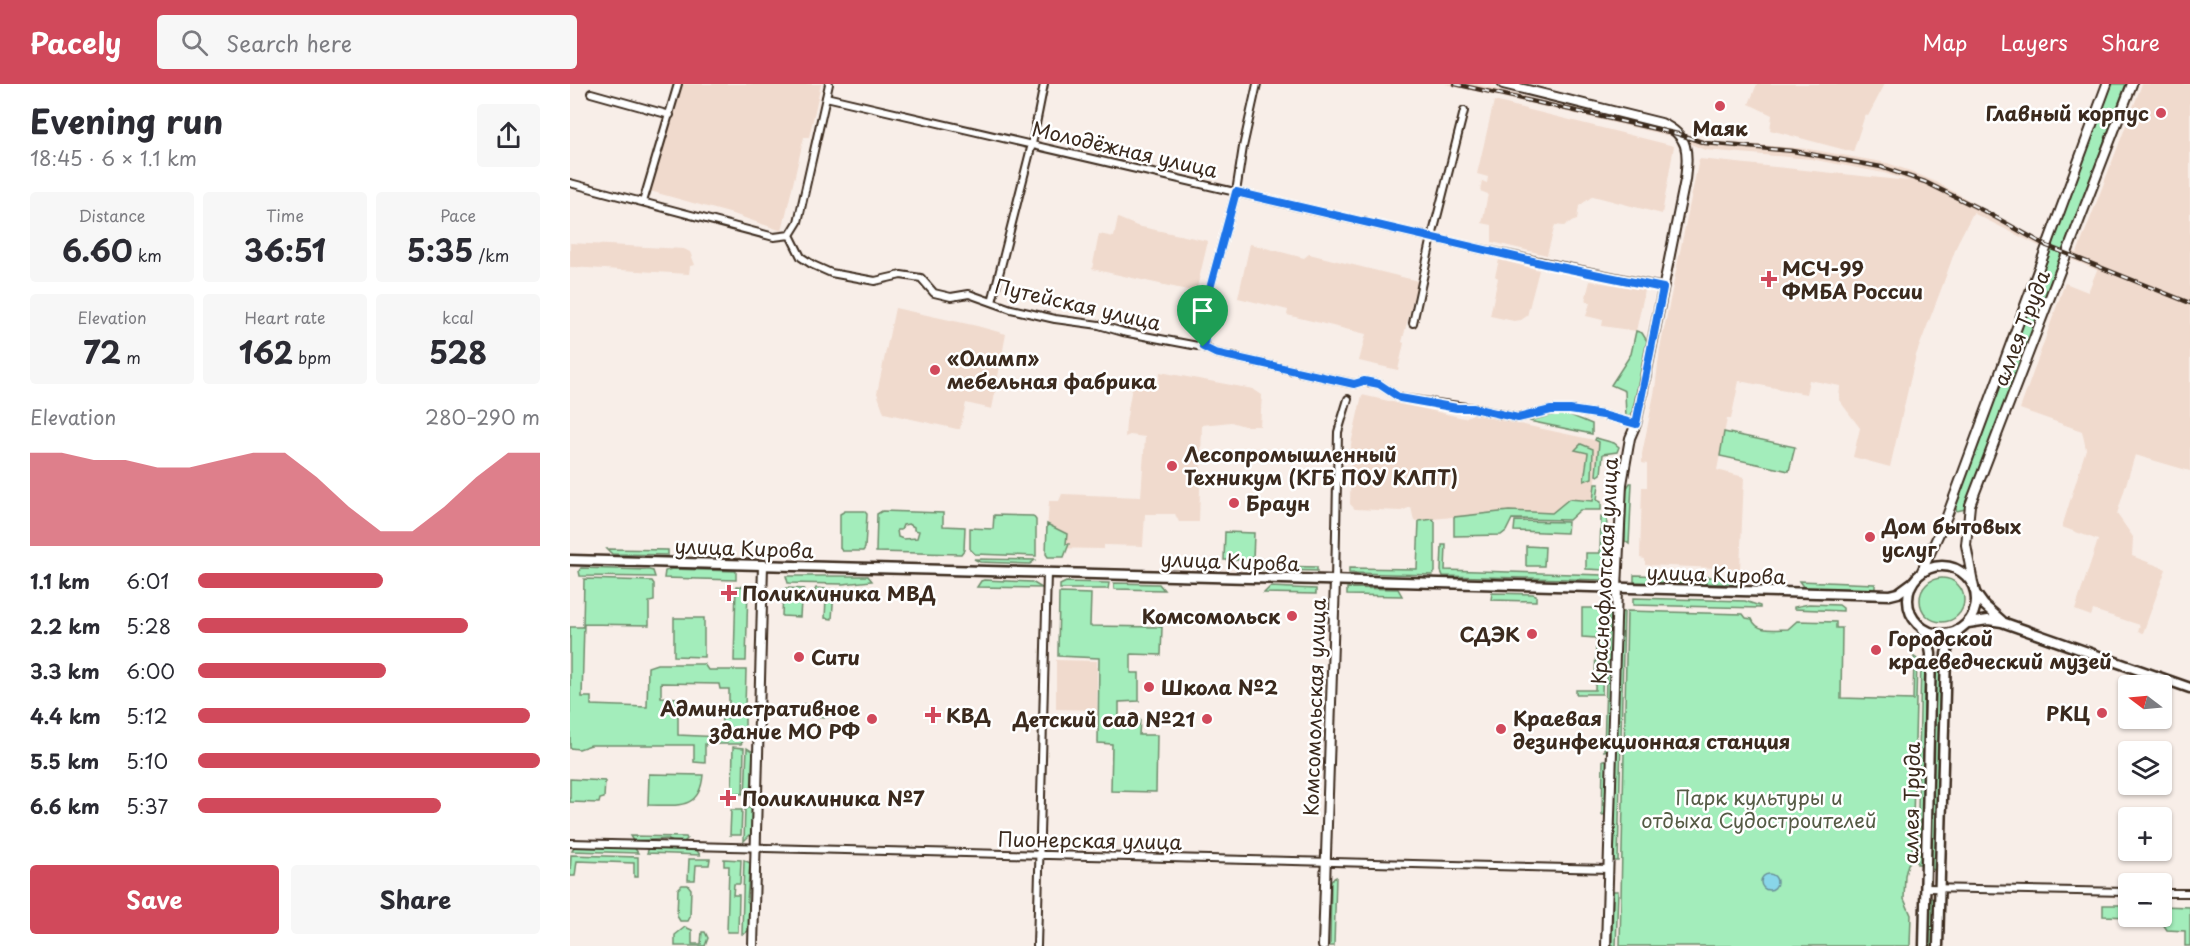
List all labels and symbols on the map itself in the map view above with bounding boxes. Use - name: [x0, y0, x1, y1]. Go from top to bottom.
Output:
- place label: Главный корпус: [1985, 98, 2149, 128]
- marker: Маяк: [1713, 99, 1727, 113]
- marker: Главный корпус: [2154, 106, 2168, 120]
- street label: Молодёжная улица: [1029, 113, 1221, 185]
- place label: Маяк: [1692, 113, 1748, 143]
- place label: МСЧ-99 ФМБА России: [1782, 253, 1923, 306]
- street label: аллея Труда: [1985, 265, 2057, 390]
- street label: Путейская улица: [992, 270, 1164, 338]
- marker: МСЧ-99 ФМБА России: [1760, 270, 1778, 288]
- pin: [1177, 285, 1228, 347]
- place label: «Олимп» мебельная фабрика: [947, 343, 1157, 396]
- marker: «Олимп» мебельная фабрика: [928, 363, 942, 377]
- place label: Лесопромышленный Техникум (КГБ ПОУ КЛПТ): [1184, 439, 1458, 492]
- street label: Краснофлотская улица: [1583, 456, 1625, 685]
- marker: Лесопромышленный Техникум (КГБ ПОУ КЛПТ): [1165, 459, 1179, 473]
- place label: Браун: [1246, 488, 1310, 518]
- marker: Браун: [1227, 496, 1241, 510]
- place label: Дом бытовых услуг: [1881, 511, 2021, 564]
- marker: Дом бытовых услуг: [1863, 530, 1877, 544]
- street label: улица Кирова: [674, 531, 815, 565]
- street label: улица Кирова: [1160, 544, 1301, 578]
- street label: улица Кирова: [1646, 557, 1787, 591]
- place label: Поликлиника МВД: [742, 578, 936, 608]
- marker: Поликлиника МВД: [720, 584, 738, 602]
- street label: Комсомольская улица: [1295, 597, 1333, 816]
- place label: Комсомольск: [1142, 601, 1281, 631]
- marker: Комсомольск: [1285, 609, 1299, 623]
- place label: СДЭК: [1460, 619, 1520, 649]
- place label: Городской краеведческий музей: [1888, 623, 2112, 676]
- marker: СДЭК: [1525, 627, 1539, 641]
- place label: Сити: [811, 642, 860, 672]
- marker: Городской краеведческий музей: [1869, 643, 1883, 657]
- marker: Сити: [792, 650, 806, 664]
- place label: Школа №2: [1161, 672, 1278, 702]
- north arrow: [2118, 675, 2172, 729]
- marker: Школа №2: [1142, 680, 1156, 694]
- place label: Административное здание МО РФ: [660, 693, 861, 746]
- place label: РКЦ: [2046, 698, 2090, 728]
- place label: КВД: [946, 700, 991, 730]
- place label: Краевая дезинфекционная станция: [1513, 703, 1790, 756]
- place label: Детский сад №21: [1012, 704, 1195, 734]
- marker: КВД: [924, 706, 942, 724]
- marker: РКЦ: [2095, 706, 2109, 720]
- marker: Административное здание МО РФ: [865, 712, 879, 726]
- marker: Детский сад №21: [1200, 712, 1214, 726]
- marker: Краевая дезинфекционная станция: [1494, 722, 1508, 736]
- street label: аллея Труда: [1895, 741, 1927, 864]
- park label: Парк культуры и отдыха Судостроителей: [1641, 782, 1877, 835]
- place label: Поликлиника №7: [742, 783, 925, 813]
- marker: Поликлиника №7: [719, 789, 737, 807]
- street label: Пионерская улица: [998, 823, 1183, 857]

